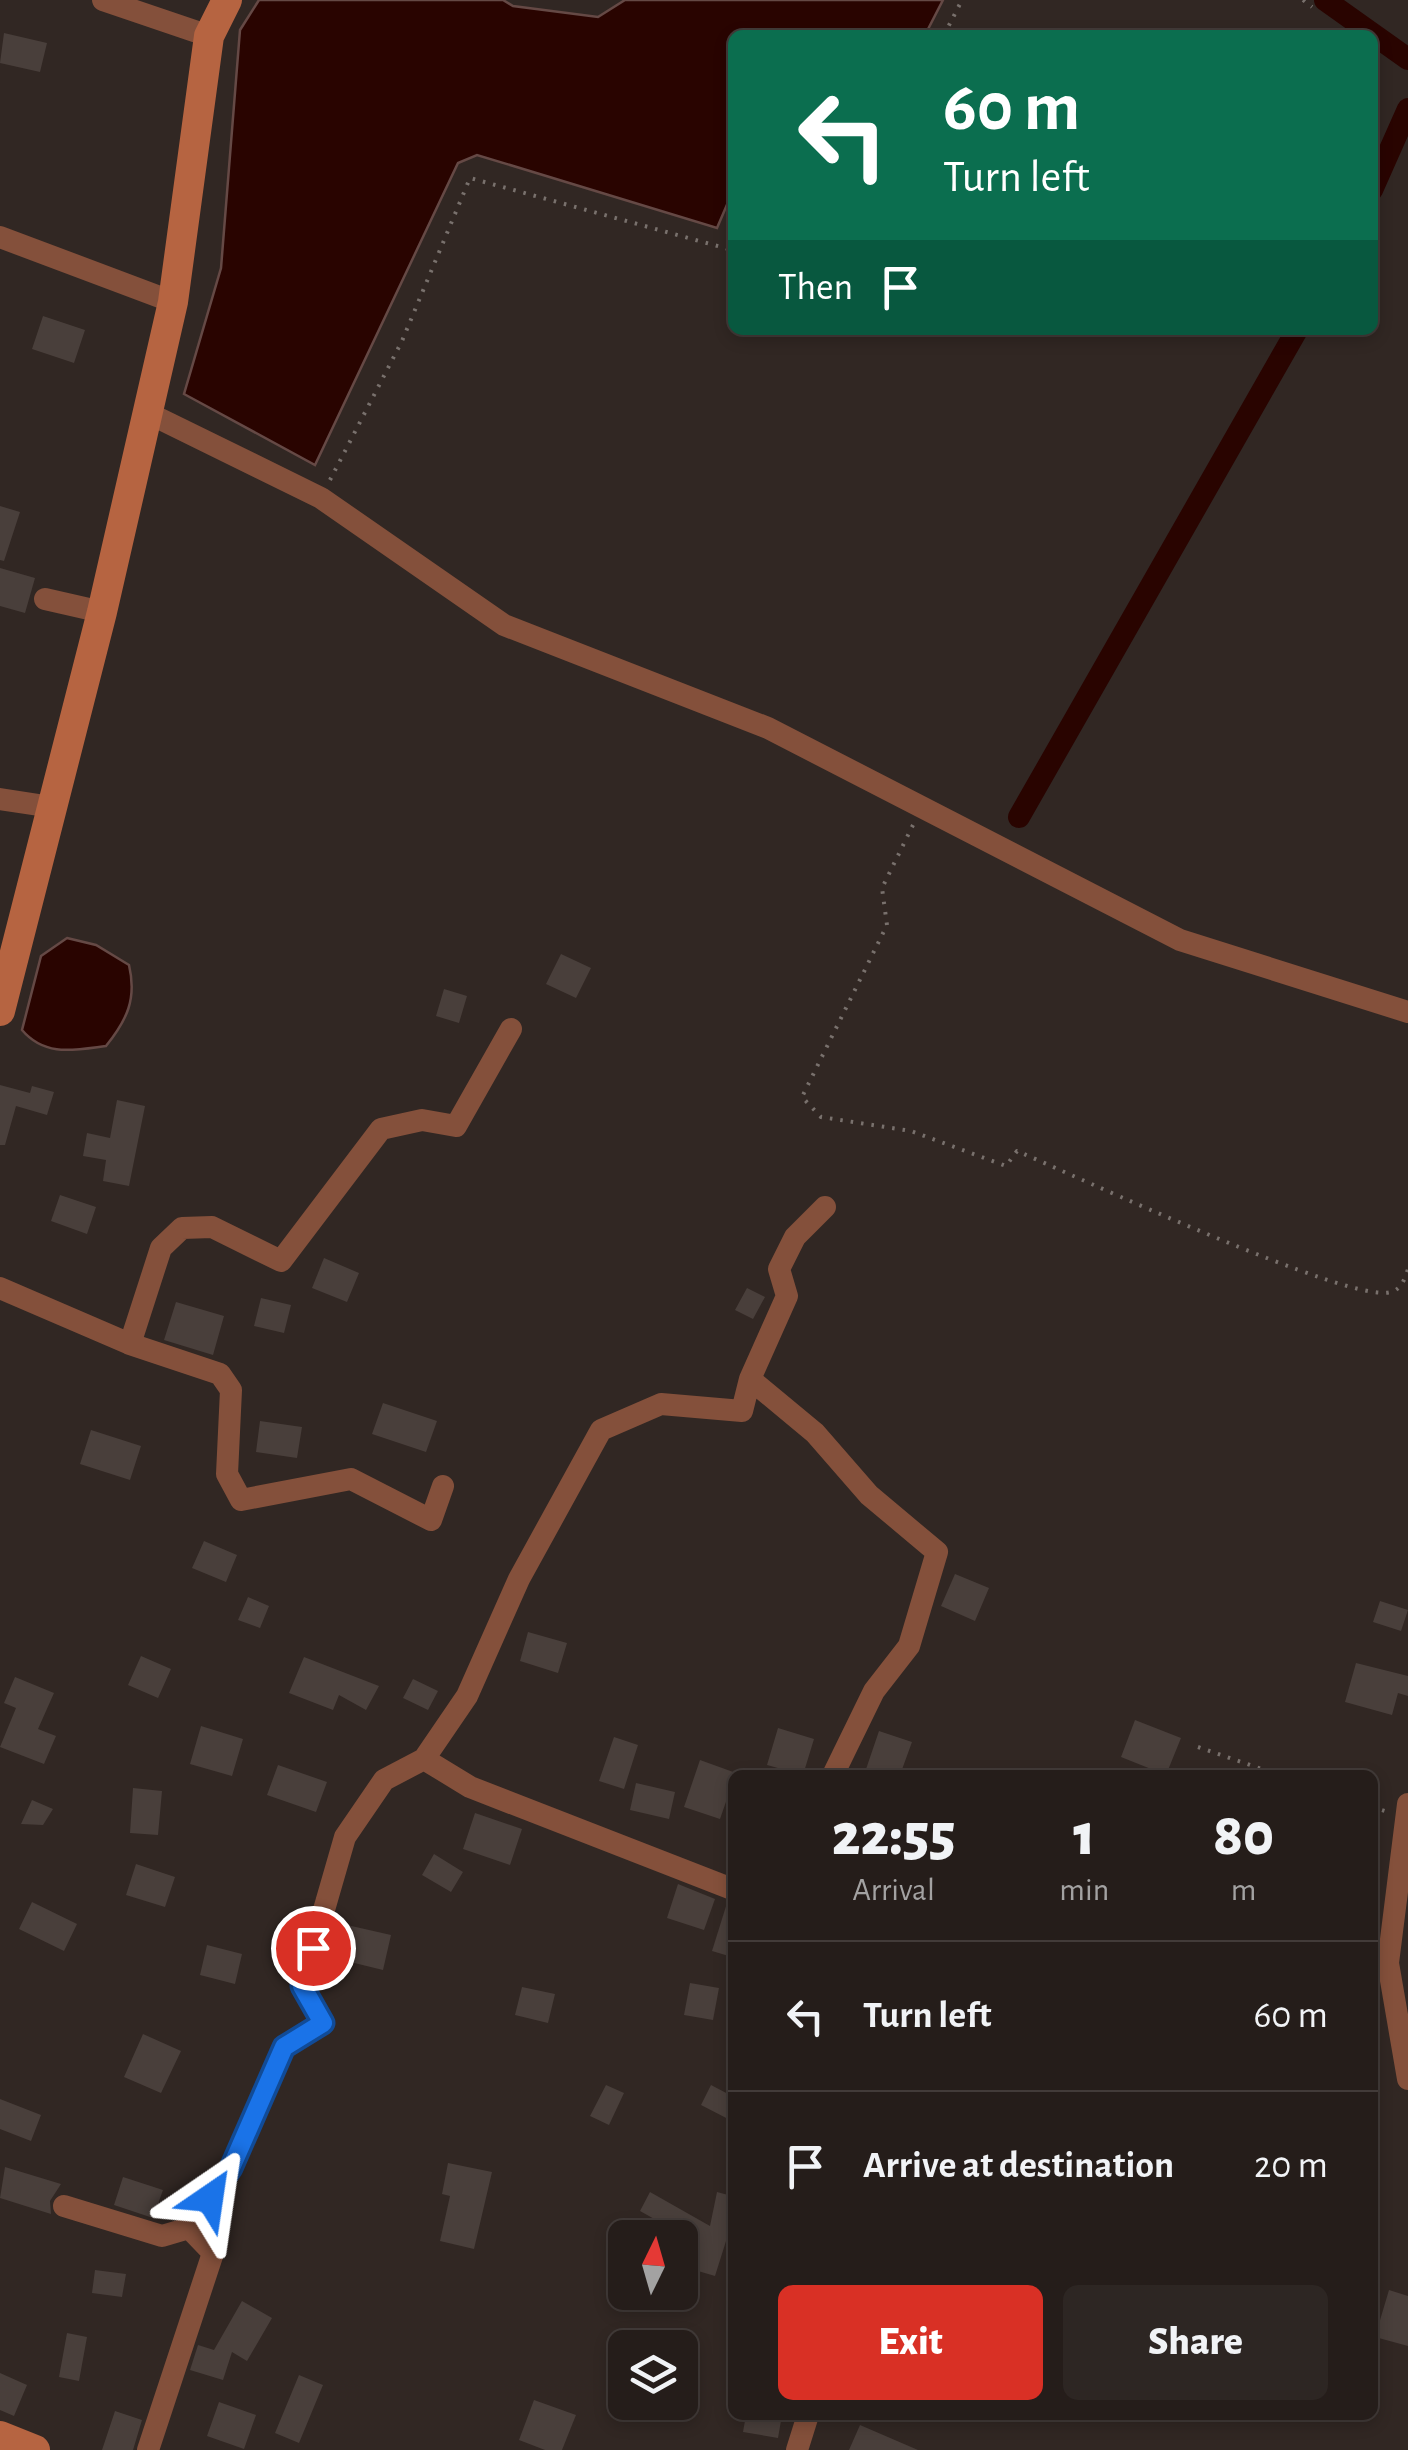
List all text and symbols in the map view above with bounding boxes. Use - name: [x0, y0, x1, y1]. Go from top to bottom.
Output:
- icon: left: [778, 70, 908, 200]
- text: 60 m: [943, 73, 1080, 143]
- text: Turn left: [943, 155, 1090, 200]
- icon: arrive: [873, 260, 928, 315]
- text: Then: [778, 269, 853, 307]
- text: 22:55: [832, 1806, 956, 1866]
- text: 1: [1073, 1806, 1095, 1866]
- text: 80: [1213, 1806, 1274, 1866]
- text: Arrival: [853, 1874, 935, 1906]
- text: min: [1059, 1874, 1109, 1906]
- text: m: [1231, 1874, 1256, 1906]
- pin: [271, 1906, 356, 1991]
- icon: arrive: [286, 1921, 341, 1976]
- icon: left: [778, 1989, 833, 2044]
- text: Turn left: [863, 1997, 991, 2035]
- text: 60 m: [1253, 1997, 1328, 2035]
- icon: arrive: [778, 2139, 833, 2194]
- position arrow: [158, 2146, 262, 2250]
- text: Arrive at destination: [863, 2147, 1174, 2185]
- text: 20 m: [1254, 2147, 1328, 2185]
- north arrow: [608, 2220, 698, 2310]
- map controls: [608, 2220, 698, 2420]
- button: Exit: [778, 2285, 1043, 2400]
- button: Share: [1063, 2285, 1328, 2400]
- button: layers: [608, 2330, 698, 2420]

